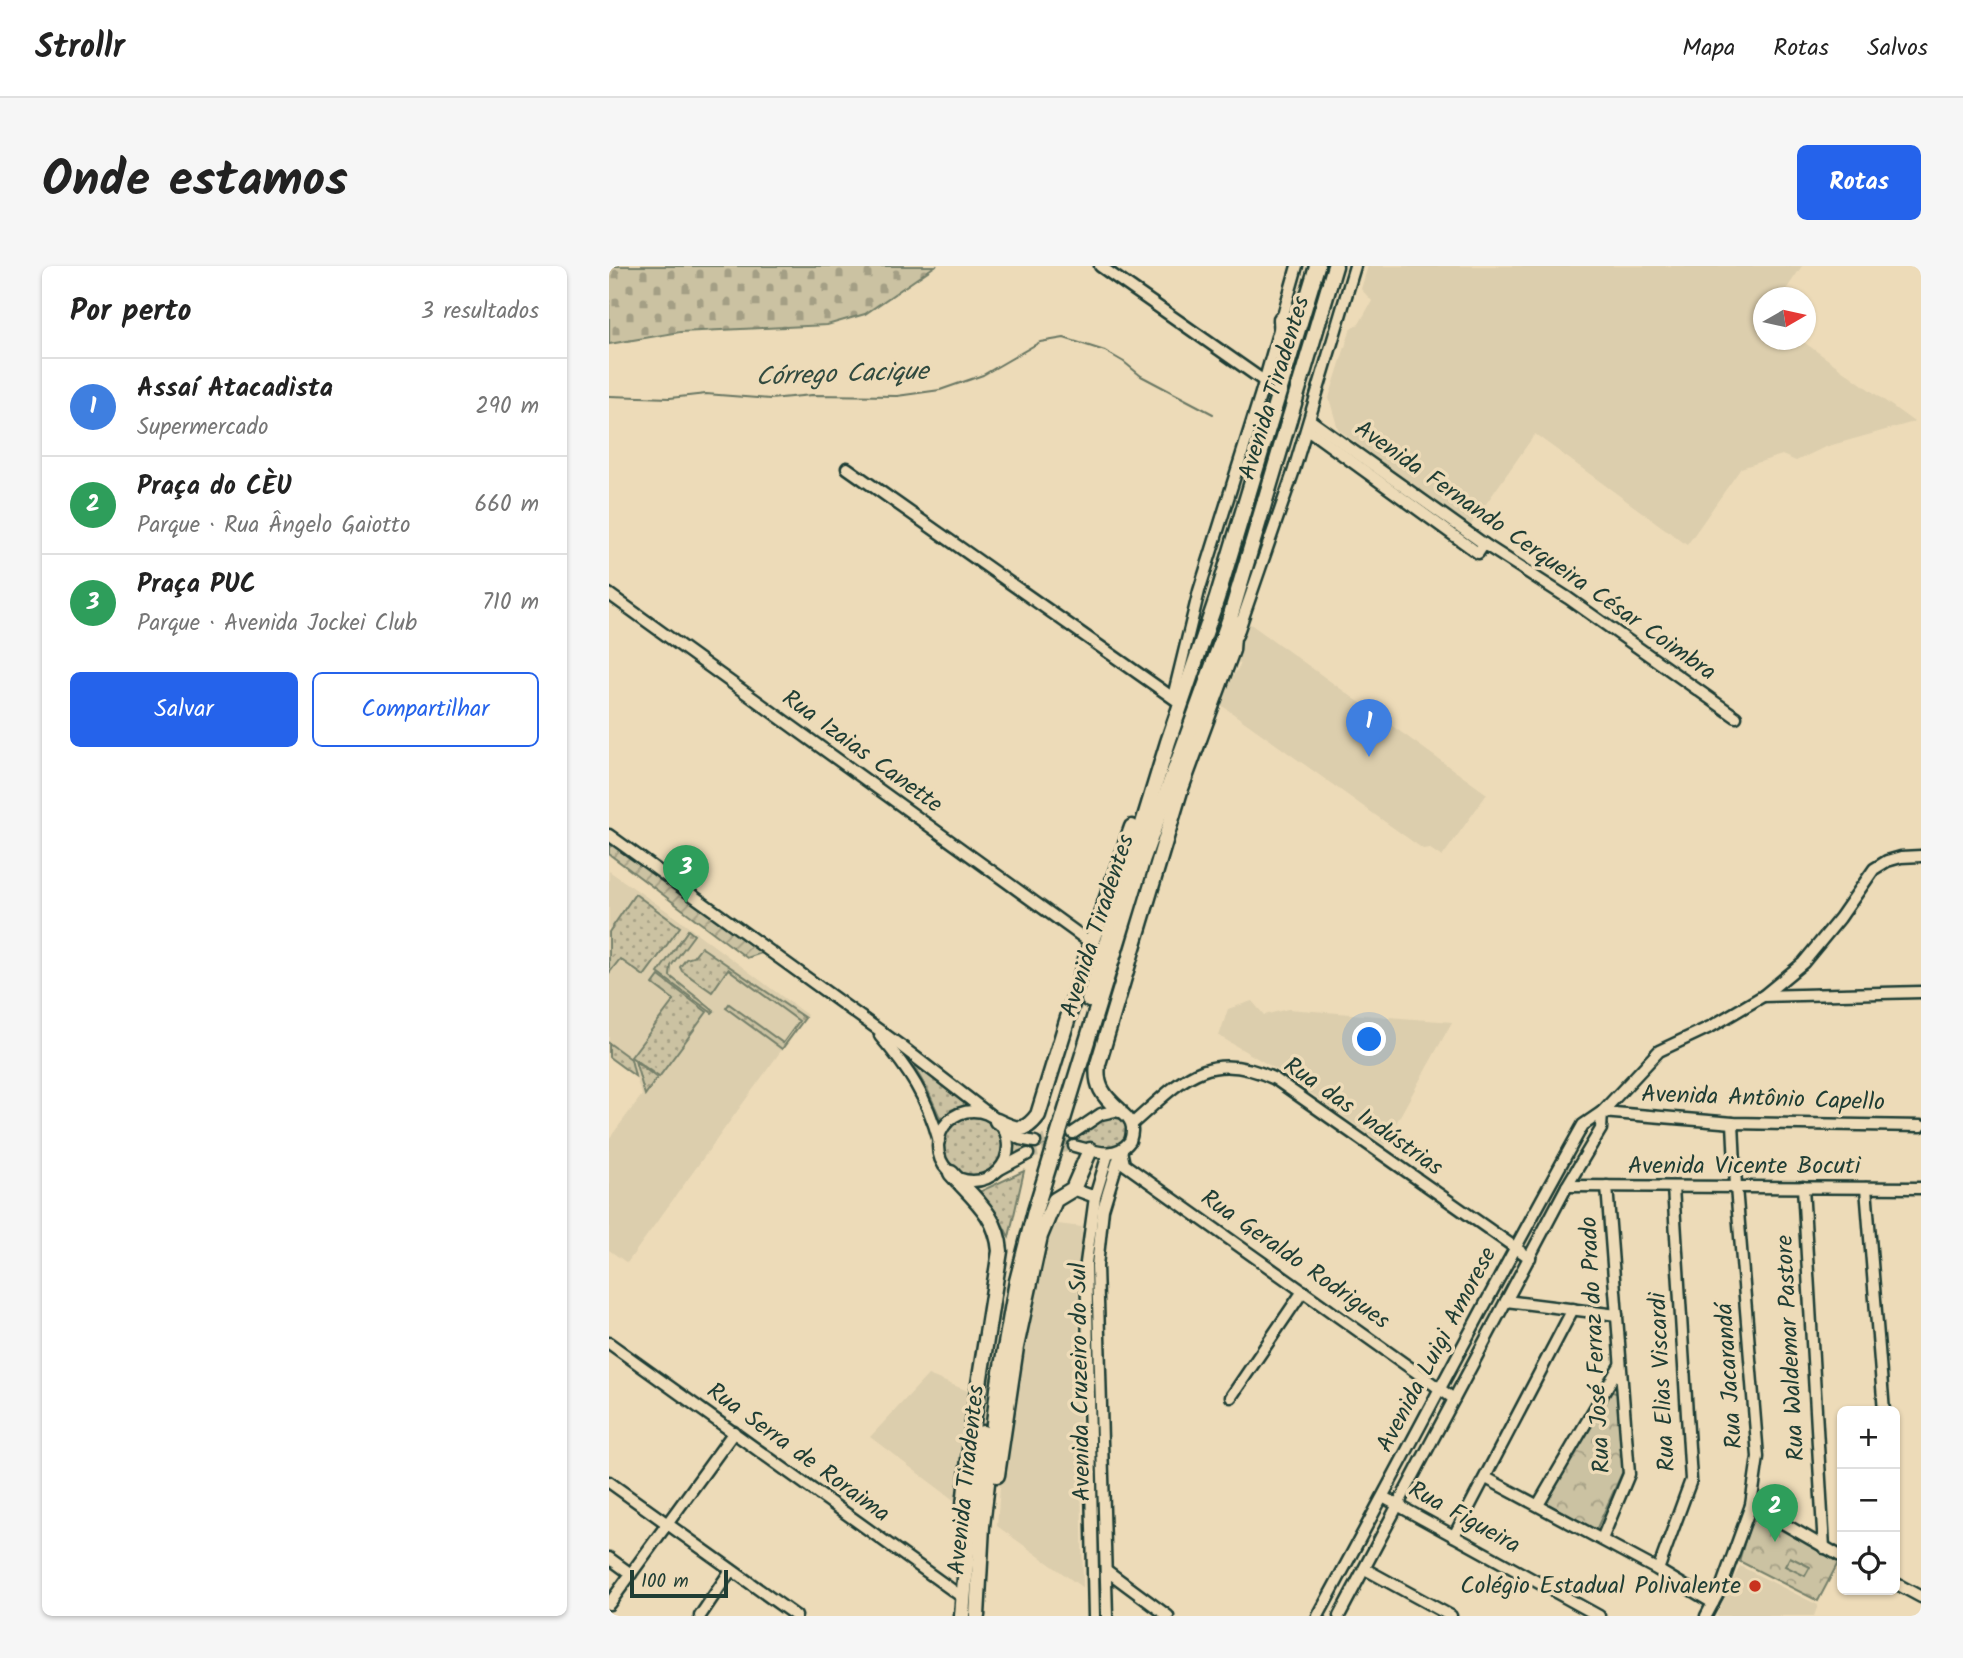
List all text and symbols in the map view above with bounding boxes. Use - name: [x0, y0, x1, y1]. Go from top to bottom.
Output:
- text: Strollr: [35, 22, 125, 75]
- text: Mapa: [1682, 29, 1735, 68]
- text: Rotas: [1773, 29, 1829, 68]
- text: Salvos: [1867, 29, 1928, 68]
- text: Onde estamos: [42, 143, 348, 221]
- button: Rotas: [1797, 145, 1921, 220]
- north arrow: [1753, 287, 1816, 350]
- text: Por perto: [70, 288, 191, 336]
- street label: Avenida Tiradentes: [1229, 291, 1321, 485]
- text: 3 resultados: [421, 294, 539, 330]
- water label: Córrego Cacique: [755, 351, 931, 399]
- text: Assaí Atacadista: [137, 368, 333, 410]
- text: 1: [90, 389, 96, 425]
- text: 290 m: [475, 389, 539, 425]
- text: Supermercado: [137, 410, 268, 446]
- street label: Avenida Fernando Cerqueira César Coimbra: [1346, 410, 1724, 692]
- text: Praça do CÈU: [137, 466, 292, 508]
- text: 2: [86, 487, 100, 523]
- text: 660 m: [474, 487, 539, 523]
- text: Parque · Rua Ângelo Gaiotto: [137, 508, 410, 544]
- text: Praça PUC: [137, 564, 256, 606]
- text: 3: [87, 585, 99, 621]
- text: 710 m: [482, 585, 539, 621]
- text: Parque · Avenida Jockei Club: [137, 606, 417, 642]
- button: Salvar: [70, 672, 298, 747]
- button: Compartilhar: [312, 672, 539, 747]
- street label: Rua Izaias Canette: [773, 680, 951, 824]
- pin: 1: [1346, 699, 1392, 757]
- street label: Avenida Tiradentes: [1050, 829, 1146, 1023]
- pin: 3: [663, 845, 709, 903]
- your location: [1352, 1022, 1386, 1056]
- street label: Rua das Indústrias: [1275, 1047, 1451, 1187]
- street label: Avenida Antônio Capello: [1640, 1075, 1886, 1123]
- street label: Avenida Vicente Bocuti: [1628, 1147, 1862, 1186]
- street label: Rua Geraldo Rodrigues: [1192, 1180, 1398, 1340]
- street label: Rua José Ferraz do Prado: [1570, 1215, 1622, 1474]
- street label: Rua Waldemar Pastore: [1766, 1234, 1816, 1462]
- street label: Avenida Luigi Amorese: [1366, 1240, 1508, 1460]
- street label: Avenida Cruzeiro do Sul: [1059, 1262, 1103, 1502]
- street label: Rua Elias Viscardi: [1639, 1290, 1687, 1473]
- street label: Rua Jacarandá: [1705, 1299, 1755, 1450]
- street label: Rua Serra de Roraima: [698, 1373, 898, 1533]
- street label: Avenida Tiradentes: [938, 1383, 996, 1577]
- map controls: [1837, 1406, 1900, 1595]
- button: +: [1837, 1406, 1900, 1469]
- button: −: [1837, 1469, 1900, 1532]
- street label: Rua Figueira: [1401, 1471, 1527, 1565]
- pin: 2: [1752, 1484, 1798, 1542]
- button: locate: [1837, 1532, 1900, 1595]
- scale bar: [630, 1567, 728, 1599]
- text: 100 m: [641, 1567, 689, 1597]
- place label: Colégio Estadual Polivalente: [1460, 1567, 1741, 1606]
- marker: Colégio Estadual Polivalente: [1747, 1578, 1763, 1594]

